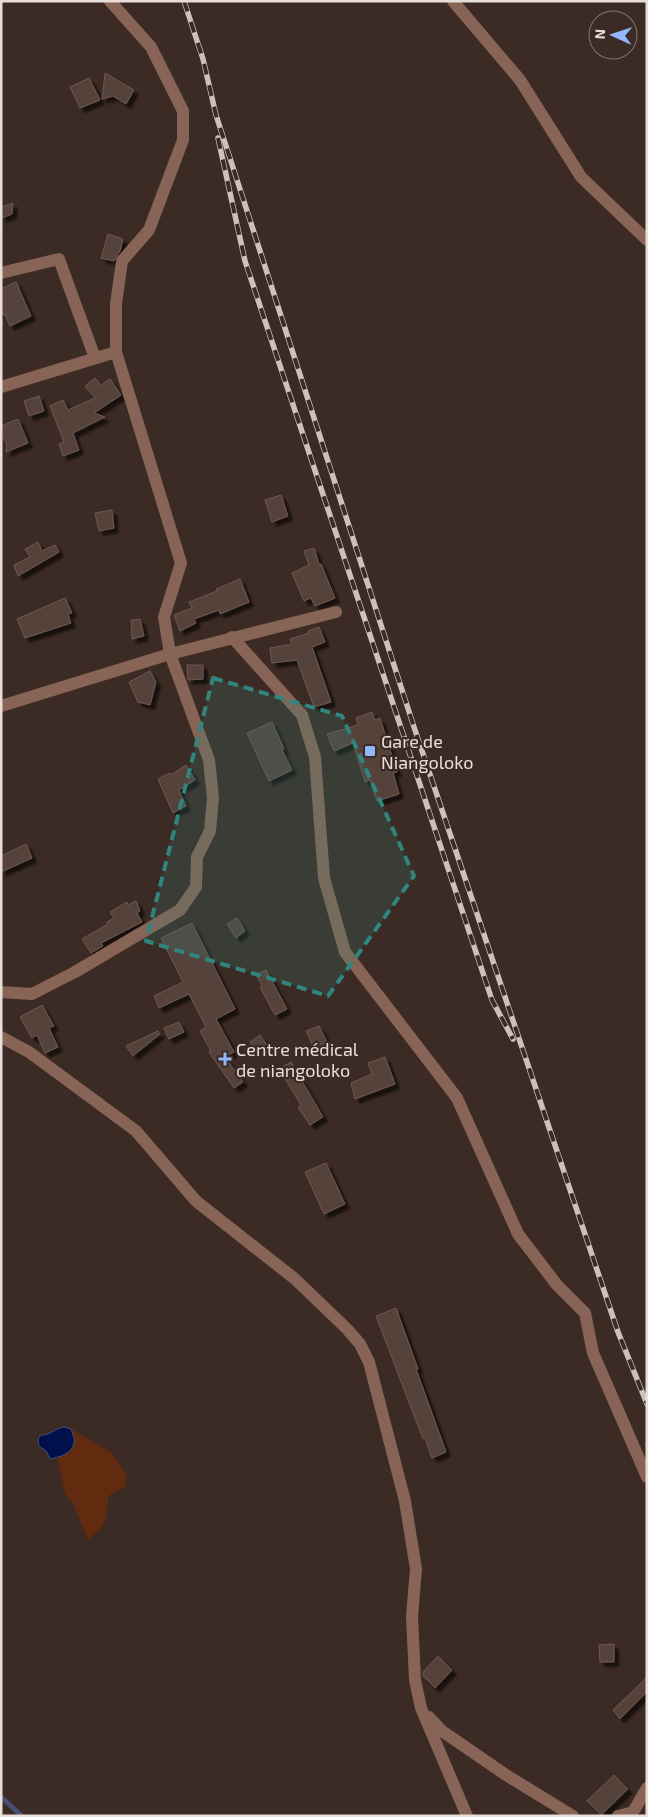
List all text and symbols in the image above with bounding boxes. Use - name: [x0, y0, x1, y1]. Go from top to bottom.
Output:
- north arrow: [588, 10, 638, 60]
- text: N: [591, 29, 608, 40]
- place label: Gare de Niangoloko: [381, 730, 473, 773]
- marker: Gare de Niangoloko: [363, 744, 377, 758]
- place label: Centre médical de niangoloko: [236, 1038, 359, 1081]
- marker: Centre médical de niangoloko: [218, 1052, 232, 1066]

